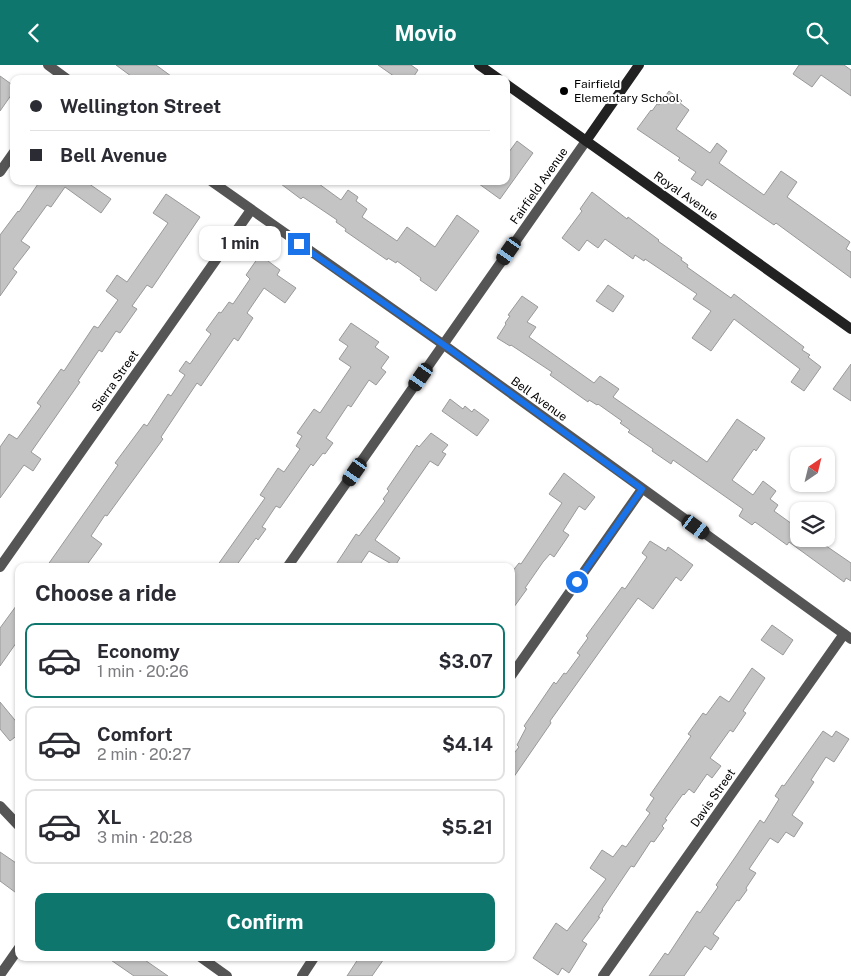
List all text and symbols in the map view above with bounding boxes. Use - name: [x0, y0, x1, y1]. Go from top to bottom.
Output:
- icon: back: [20, 19, 48, 47]
- icon: search: [803, 19, 831, 47]
- text: Movio: [394, 20, 457, 46]
- place label: Fairfield Elementary School: [574, 77, 680, 105]
- marker: Fairfield Elementary School: [558, 85, 570, 97]
- text: Wellington Street: [60, 95, 221, 117]
- text: Bell Avenue: [60, 144, 167, 166]
- street label: Fairfield Avenue: [507, 145, 571, 227]
- street label: Royal Avenue: [651, 169, 721, 223]
- callout: 1 min: [199, 227, 282, 261]
- route end: [288, 233, 310, 255]
- text: 1 min: [221, 234, 259, 253]
- car: [494, 234, 523, 268]
- street label: Sierra Street: [89, 347, 141, 414]
- car: [406, 360, 435, 394]
- street label: Bell Avenue: [508, 374, 570, 424]
- north arrow: [790, 447, 835, 493]
- map controls: [790, 447, 835, 547]
- car: [340, 455, 369, 489]
- button: layers: [790, 502, 835, 547]
- car: [679, 512, 712, 542]
- route start: [566, 571, 588, 593]
- text: Choose a ride: [35, 580, 177, 606]
- icon: car: [37, 638, 82, 683]
- text: Economy: [97, 640, 180, 662]
- text: $3.07: [438, 650, 493, 672]
- text: 1 min · 20:26: [97, 662, 189, 681]
- icon: car: [37, 721, 82, 766]
- text: Comfort: [97, 723, 173, 745]
- text: $4.14: [442, 733, 493, 755]
- text: 2 min · 20:27: [97, 745, 191, 764]
- street label: Davis Street: [688, 766, 738, 830]
- icon: car: [37, 804, 82, 849]
- text: XL: [97, 806, 122, 828]
- text: $5.21: [442, 816, 493, 838]
- text: 3 min · 20:28: [97, 828, 193, 847]
- button: Confirm: [35, 893, 495, 951]

